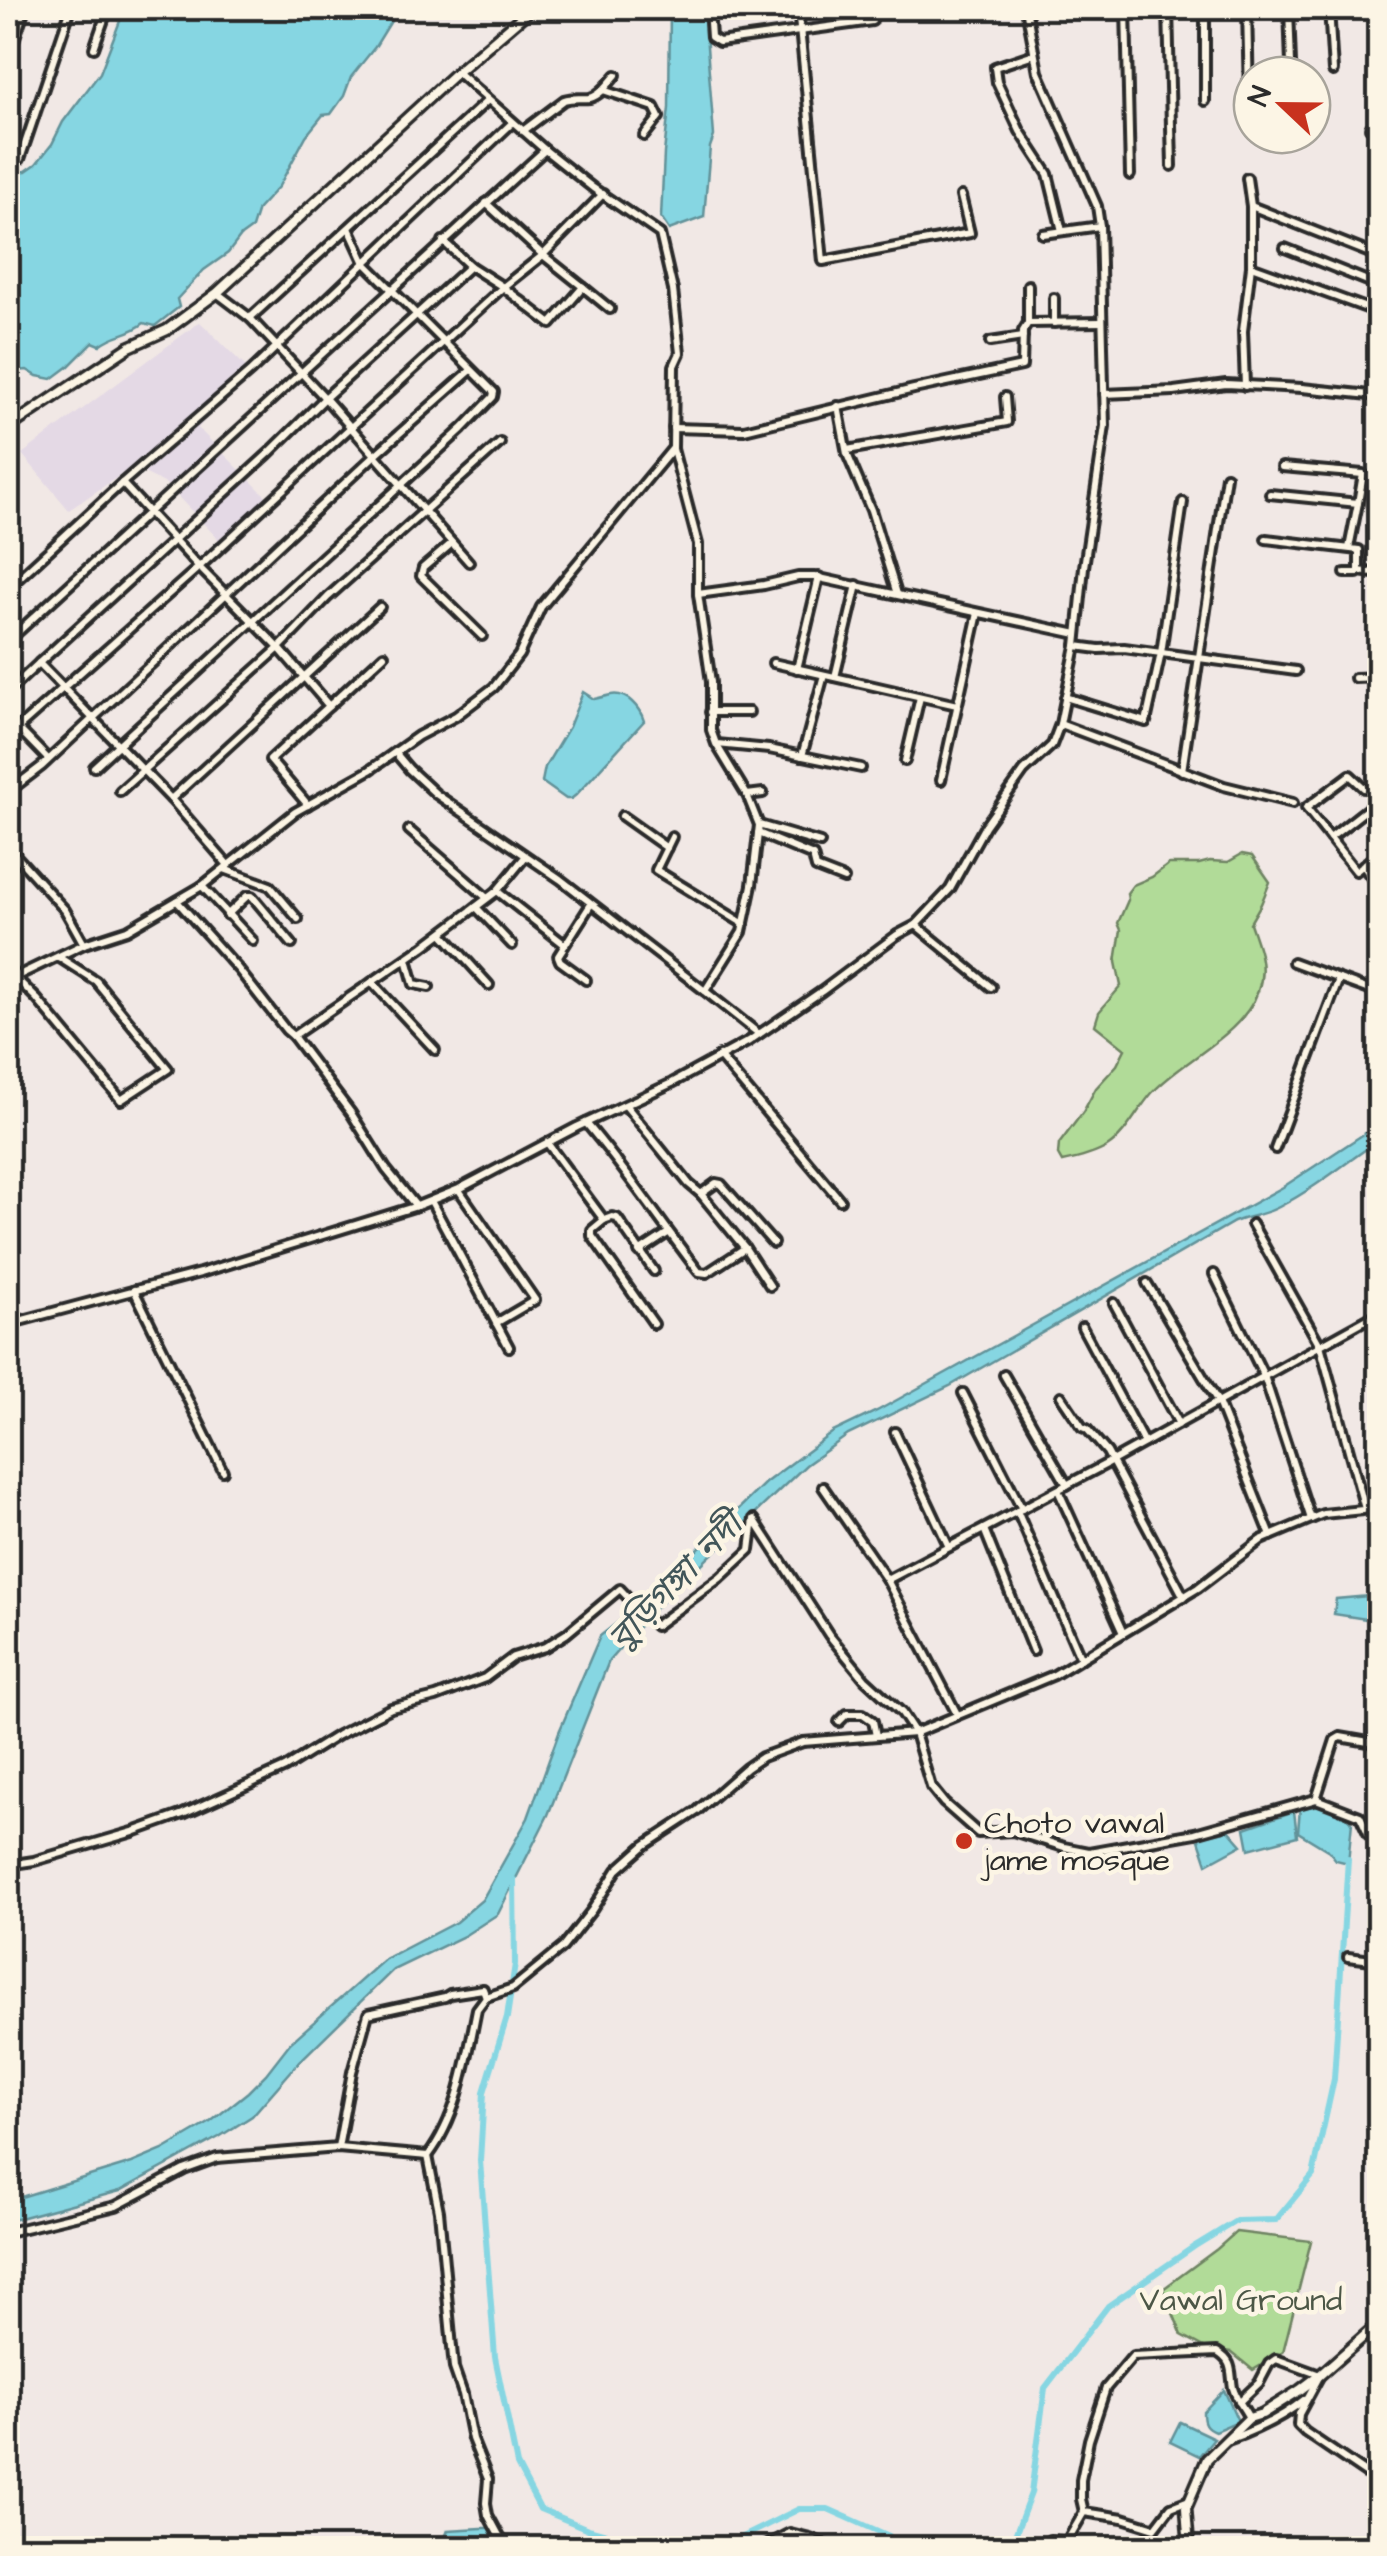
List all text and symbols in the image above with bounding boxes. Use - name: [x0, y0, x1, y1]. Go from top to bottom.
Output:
- north arrow: [1232, 55, 1332, 155]
- text: N: [1239, 80, 1282, 112]
- water label: বুড়িগঙ্গা নদী: [598, 1497, 759, 1662]
- place label: Choto vawal jame mosque: [980, 1801, 1170, 1883]
- marker: Choto vawal jame mosque: [953, 1830, 975, 1852]
- park label: Vawal Ground: [1140, 2278, 1342, 2323]

